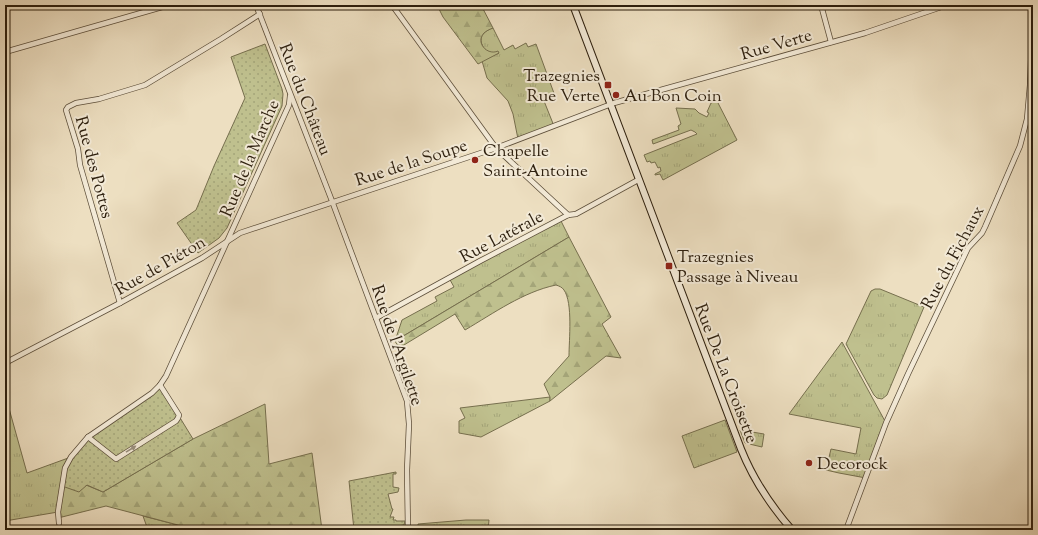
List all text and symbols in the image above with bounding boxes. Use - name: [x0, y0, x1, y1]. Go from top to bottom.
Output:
- street label: Rue Verte: [738, 24, 815, 68]
- street label: Rue du Château: [272, 40, 337, 159]
- place label: Trazegnies Rue Verte: [523, 65, 600, 109]
- marker: Trazegnies Rue Verte: [603, 80, 613, 90]
- place label: Au Bon Coin: [624, 85, 722, 109]
- marker: Au Bon Coin: [611, 90, 621, 100]
- street label: Rue de la Marche: [215, 96, 286, 221]
- street label: Rue des Pottes: [68, 114, 118, 222]
- street label: Rue de la Soupe: [352, 134, 471, 193]
- place label: Chapelle Saint-Antoine: [483, 140, 588, 184]
- marker: Chapelle Saint-Antoine: [470, 155, 480, 165]
- street label: Rue du Fichaux: [916, 202, 991, 314]
- street label: Rue Latérale: [456, 206, 548, 270]
- street label: Rue de Piéton: [111, 231, 211, 302]
- place label: Trazegnies Passage à Niveau: [677, 246, 799, 290]
- marker: Trazegnies Passage à Niveau: [664, 261, 674, 271]
- street label: Rue de l'Argilette: [364, 282, 428, 409]
- street label: Rue De La Croisette: [687, 300, 763, 447]
- one-way arrow: [126, 445, 136, 453]
- place label: Decorock: [817, 453, 888, 477]
- marker: Decorock: [804, 458, 814, 468]

